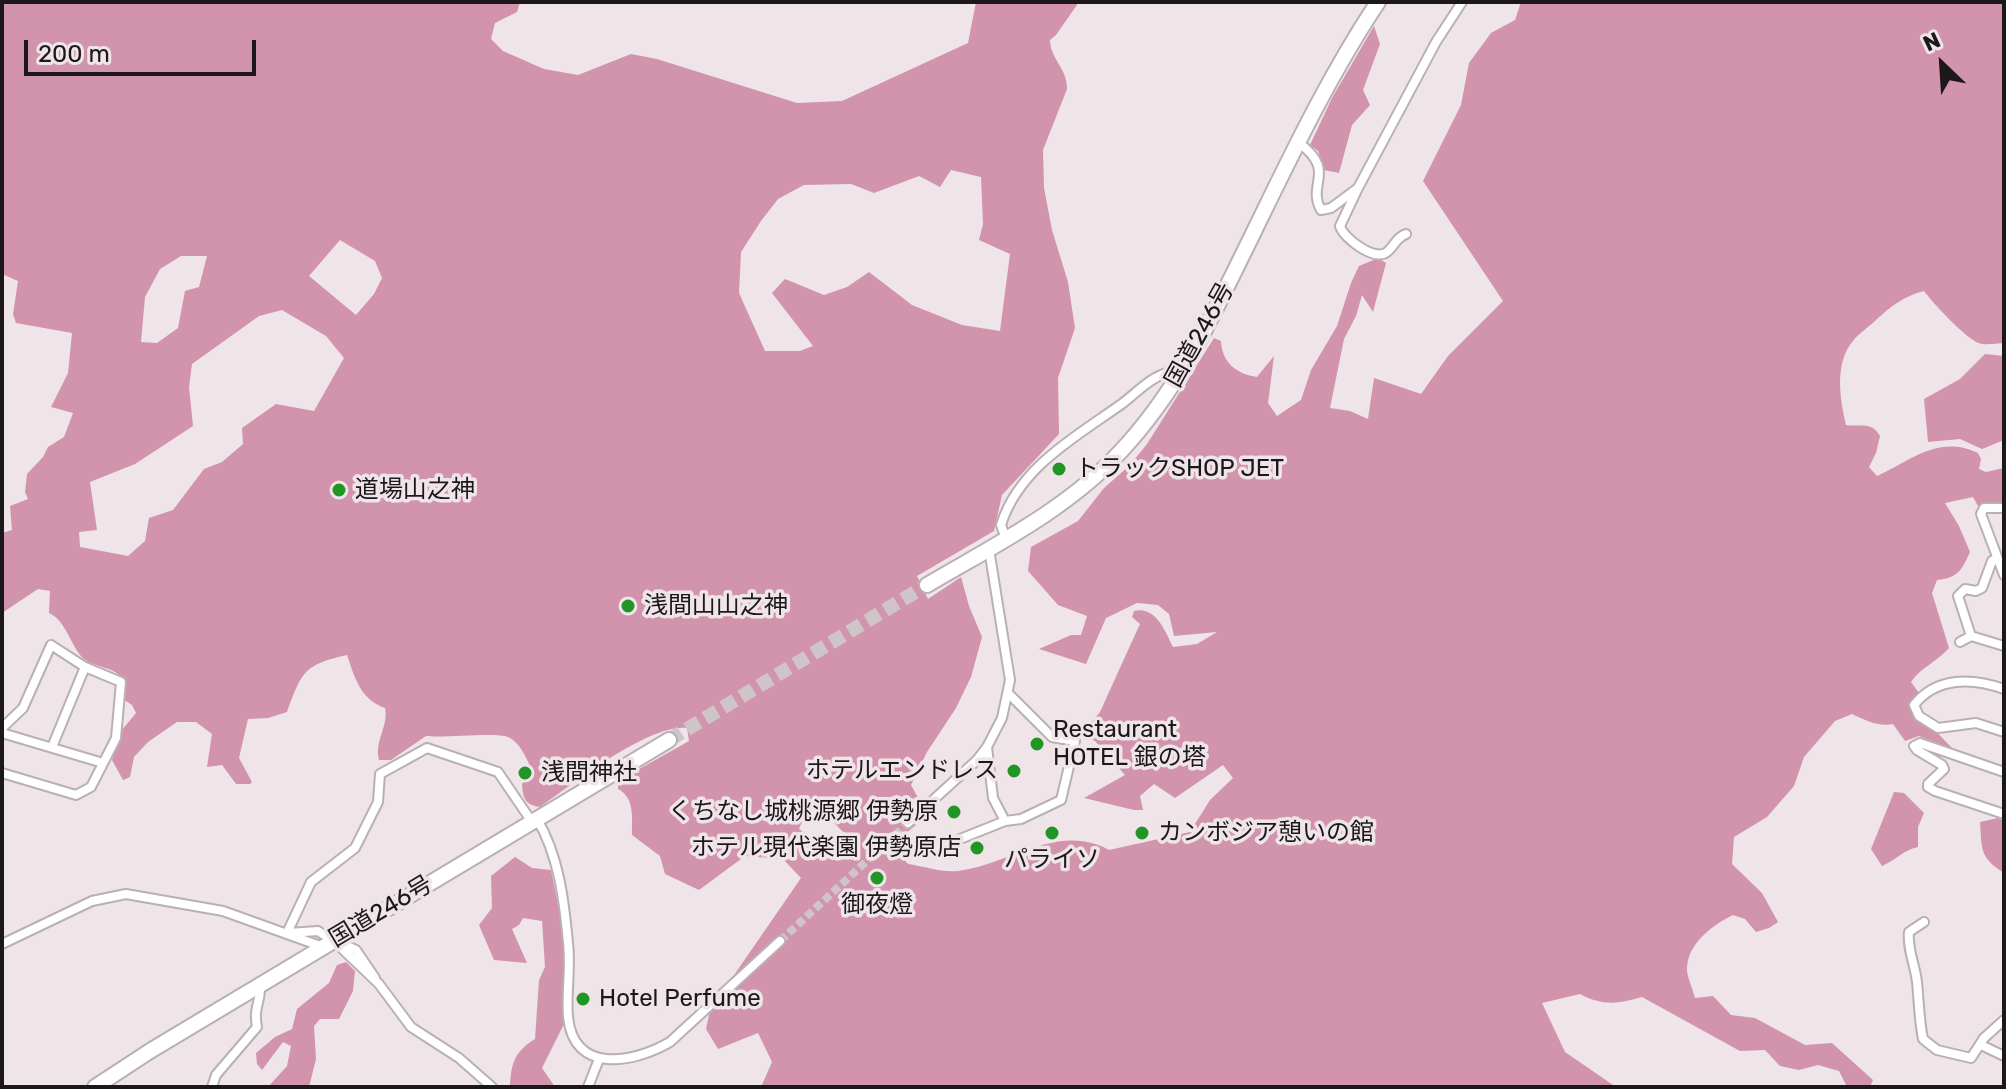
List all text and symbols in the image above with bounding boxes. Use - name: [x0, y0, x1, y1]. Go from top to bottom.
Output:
- scale bar: [28, 24, 260, 74]
- north arrow: [1902, 24, 1982, 104]
- text: N: [1919, 26, 1945, 57]
- text: 200 m: [38, 40, 110, 68]
- street label: 国道246号: [1159, 278, 1241, 392]
- place label: トラックSHOP JET: [1075, 455, 1284, 483]
- marker: トラックSHOP JET: [1050, 460, 1068, 478]
- place label: 道場山之神: [355, 476, 475, 504]
- marker: 道場山之神: [330, 481, 348, 499]
- place label: 浅間山山之神: [644, 592, 788, 620]
- marker: 浅間山山之神: [619, 597, 637, 615]
- place label: Restaurant HOTEL 銀の塔: [1053, 716, 1206, 772]
- marker: Restaurant HOTEL 銀の塔: [1028, 735, 1046, 753]
- place label: ホテルエンドレス: [806, 757, 998, 785]
- place label: 浅間神社: [541, 759, 637, 787]
- marker: ホテルエンドレス: [1005, 762, 1023, 780]
- marker: 浅間神社: [516, 764, 534, 782]
- place label: くちなし城桃源郷 伊勢原: [668, 798, 938, 826]
- marker: くちなし城桃源郷 伊勢原: [945, 803, 963, 821]
- place label: カンボジア憩いの館: [1158, 819, 1374, 847]
- marker: パライソ: [1043, 824, 1061, 842]
- marker: カンボジア憩いの館: [1133, 824, 1151, 842]
- place label: ホテル現代楽園 伊勢原店: [691, 834, 961, 862]
- marker: ホテル現代楽園 伊勢原店: [968, 839, 986, 857]
- place label: パライソ: [1004, 846, 1100, 874]
- marker: 御夜燈: [868, 869, 886, 887]
- street label: 国道246号: [324, 870, 438, 954]
- place label: 御夜燈: [841, 891, 913, 919]
- place label: Hotel Perfume: [599, 985, 761, 1013]
- marker: Hotel Perfume: [574, 990, 592, 1008]

